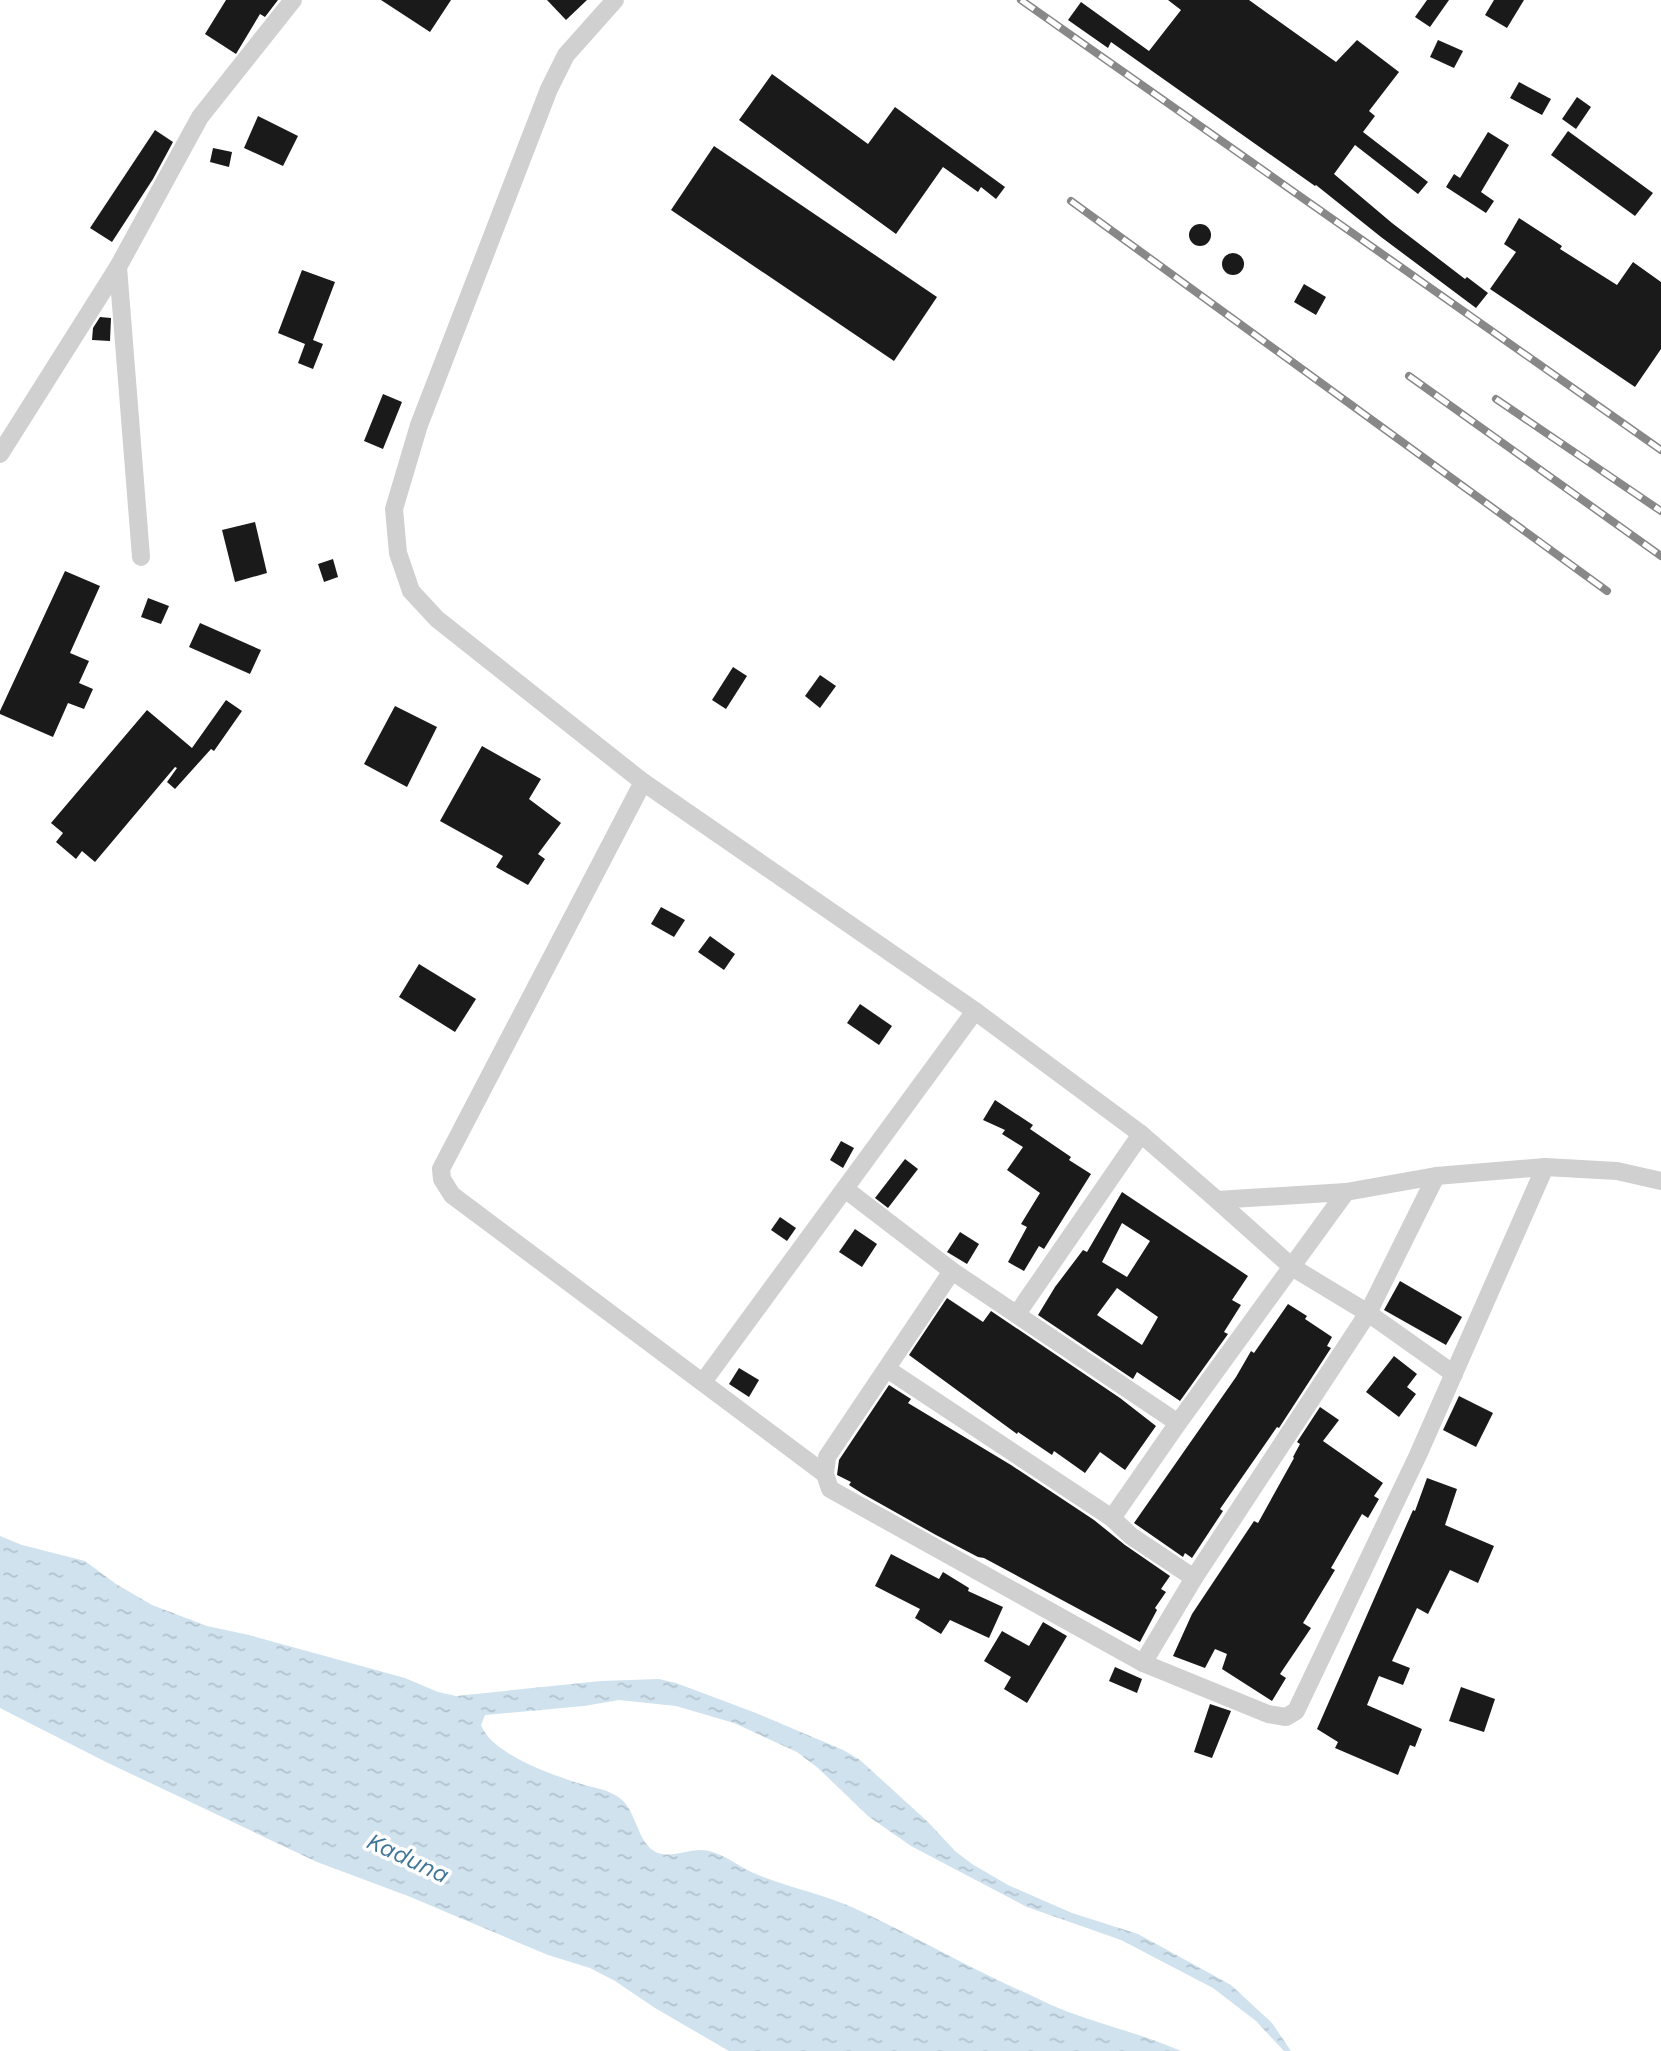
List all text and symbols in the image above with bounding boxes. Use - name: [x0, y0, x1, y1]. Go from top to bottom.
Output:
- water label: Kaduna: [363, 1827, 454, 1889]

